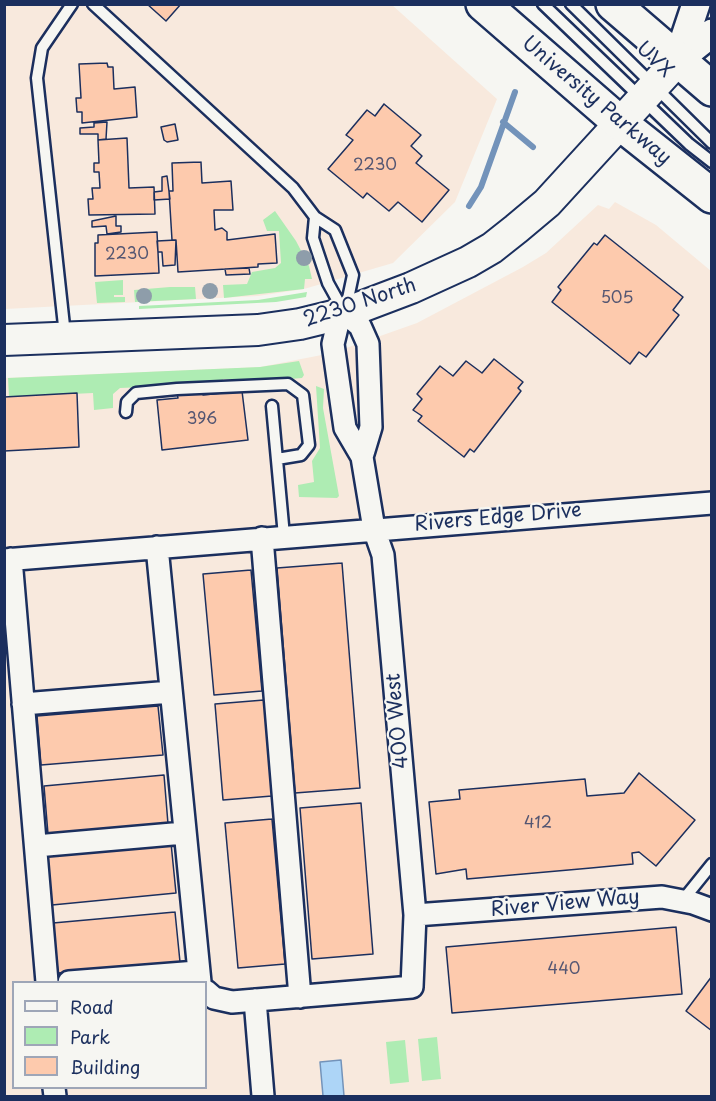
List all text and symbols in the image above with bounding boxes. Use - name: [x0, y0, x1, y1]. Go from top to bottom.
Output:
- street label: University Parkway: [516, 32, 676, 170]
- street label: UVX: [631, 37, 677, 83]
- house number: 2230: [353, 156, 397, 176]
- house number: 2230: [105, 245, 149, 265]
- street label: 2230 North: [301, 273, 419, 333]
- house number: 505: [601, 289, 633, 309]
- house number: 396: [187, 410, 217, 430]
- street label: Rivers Edge Drive: [413, 499, 583, 537]
- street label: 400 West: [382, 672, 414, 770]
- house number: 412: [524, 814, 552, 834]
- street label: River View Way: [489, 886, 641, 922]
- house number: 440: [548, 960, 580, 980]
- legend: [12, 981, 207, 1089]
- text: Road: [70, 993, 114, 1020]
- text: Park: [70, 1023, 110, 1050]
- text: Building: [70, 1053, 140, 1080]

